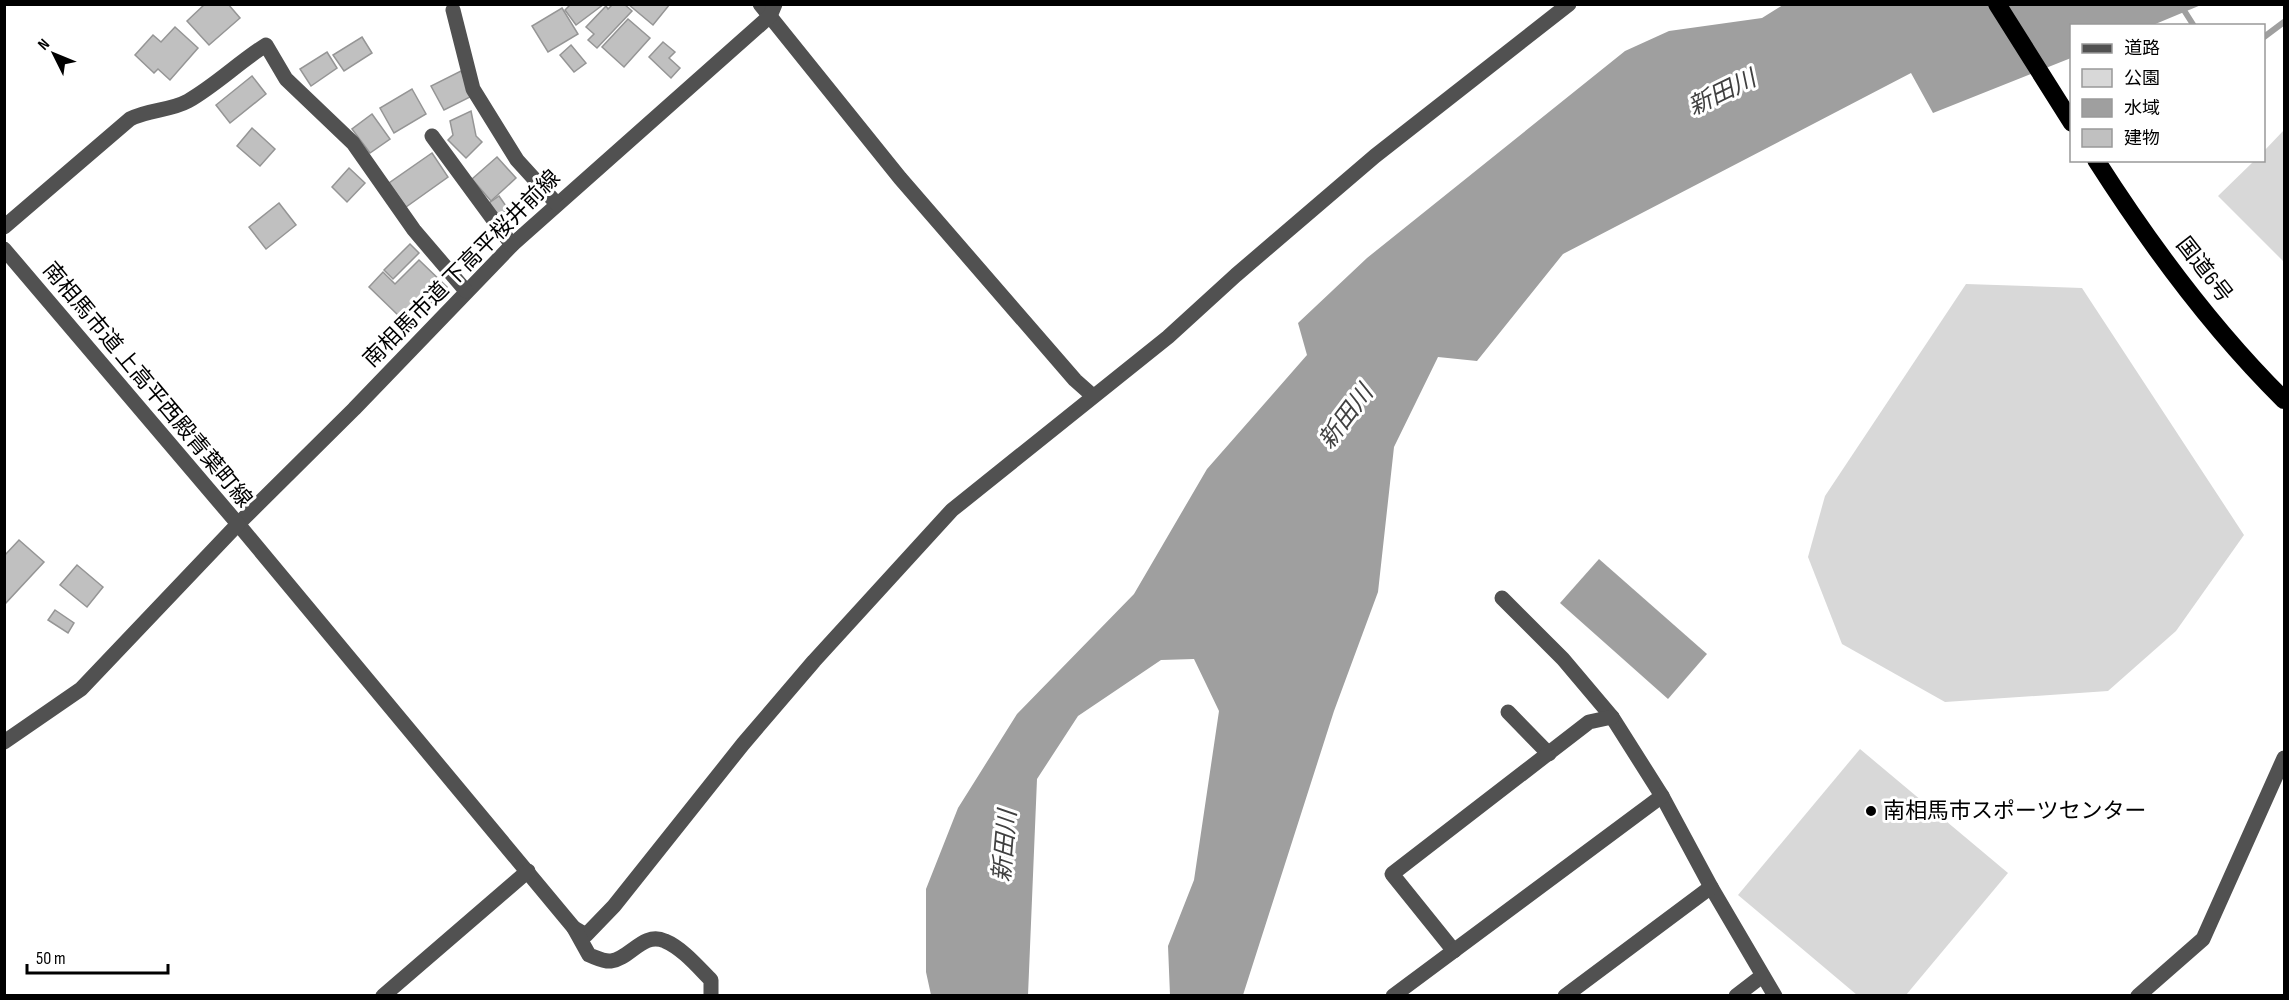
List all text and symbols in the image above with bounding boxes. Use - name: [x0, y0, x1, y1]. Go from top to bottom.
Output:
- north arrow: [24, 24, 84, 84]
- legend: [2070, 24, 2265, 162]
- text: N: [34, 35, 54, 54]
- text: 道路: [2124, 38, 2160, 59]
- water label: 新田川: [1683, 63, 1763, 122]
- text: 公園: [2124, 68, 2160, 89]
- text: 水域: [2124, 98, 2160, 119]
- text: 建物: [2124, 128, 2160, 149]
- street label: 南相馬市道 下高平桜井前線: [358, 165, 566, 373]
- street label: 国道6号: [2170, 232, 2238, 308]
- street label: 南相馬市道 上高平西殿青葉町線: [37, 257, 257, 513]
- water label: 新田川: [1313, 377, 1381, 454]
- place label: 南相馬市スポーツセンター: [1883, 798, 2147, 825]
- marker: 南相馬市スポーツセンター: [1864, 804, 1878, 818]
- water label: 新田川: [987, 806, 1023, 883]
- scale bar: [27, 937, 168, 975]
- text: 50 m: [36, 948, 66, 969]

